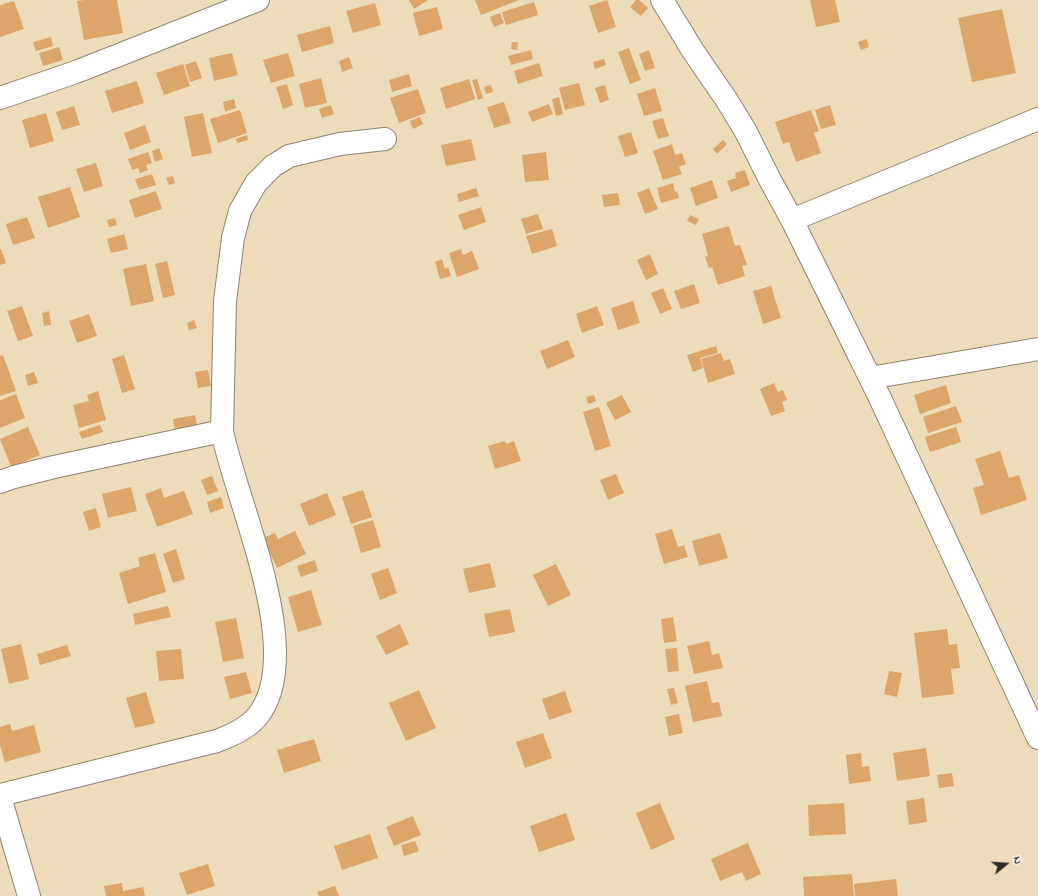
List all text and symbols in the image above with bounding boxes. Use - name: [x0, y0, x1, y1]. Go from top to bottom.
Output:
- north arrow: [986, 844, 1026, 884]
- text: N: [1009, 854, 1026, 866]

